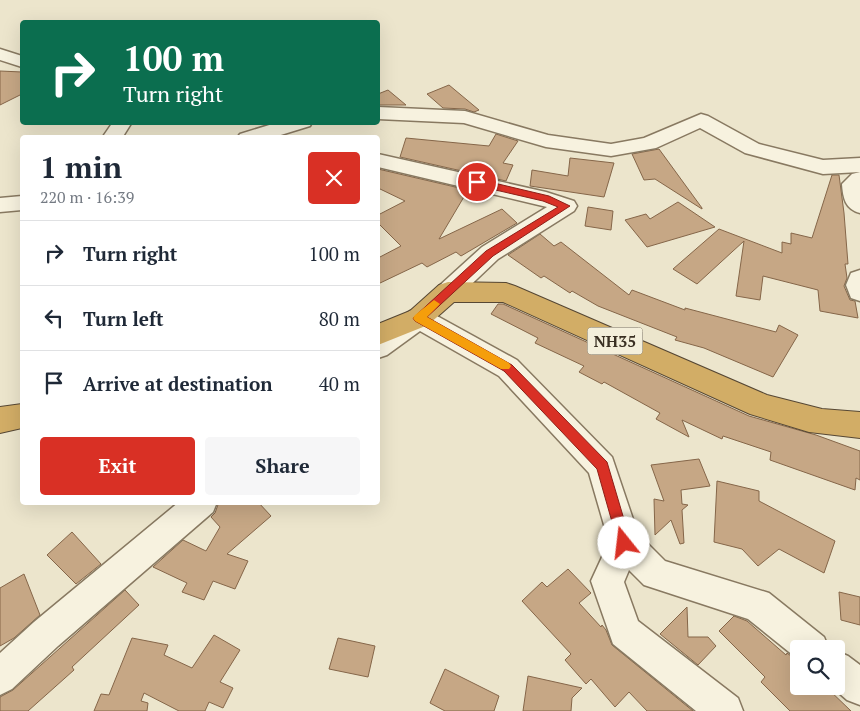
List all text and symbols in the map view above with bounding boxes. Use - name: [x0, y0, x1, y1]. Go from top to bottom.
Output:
- text: 100 m: [123, 35, 224, 81]
- icon: right: [40, 40, 105, 105]
- text: Turn right: [123, 79, 223, 108]
- text: 1 min: [40, 147, 122, 187]
- button: close: [308, 152, 360, 204]
- pin: [456, 161, 498, 203]
- icon: arrive: [463, 168, 491, 196]
- text: 220 m · 16:39: [40, 186, 134, 208]
- icon: right: [40, 239, 68, 267]
- text: Turn right: [83, 241, 177, 266]
- text: 100 m: [309, 241, 360, 266]
- icon: left: [40, 304, 68, 332]
- text: Turn left: [83, 306, 164, 331]
- text: 80 m: [319, 306, 360, 331]
- road number: NH35: [588, 328, 642, 354]
- icon: arrive: [40, 369, 68, 397]
- text: Arrive at destination: [83, 371, 272, 396]
- text: 40 m: [319, 371, 360, 396]
- button: Exit: [40, 437, 195, 495]
- button: Share: [205, 437, 360, 495]
- position arrow: [597, 516, 649, 568]
- map controls: [790, 640, 845, 695]
- button: search: [790, 640, 845, 695]

